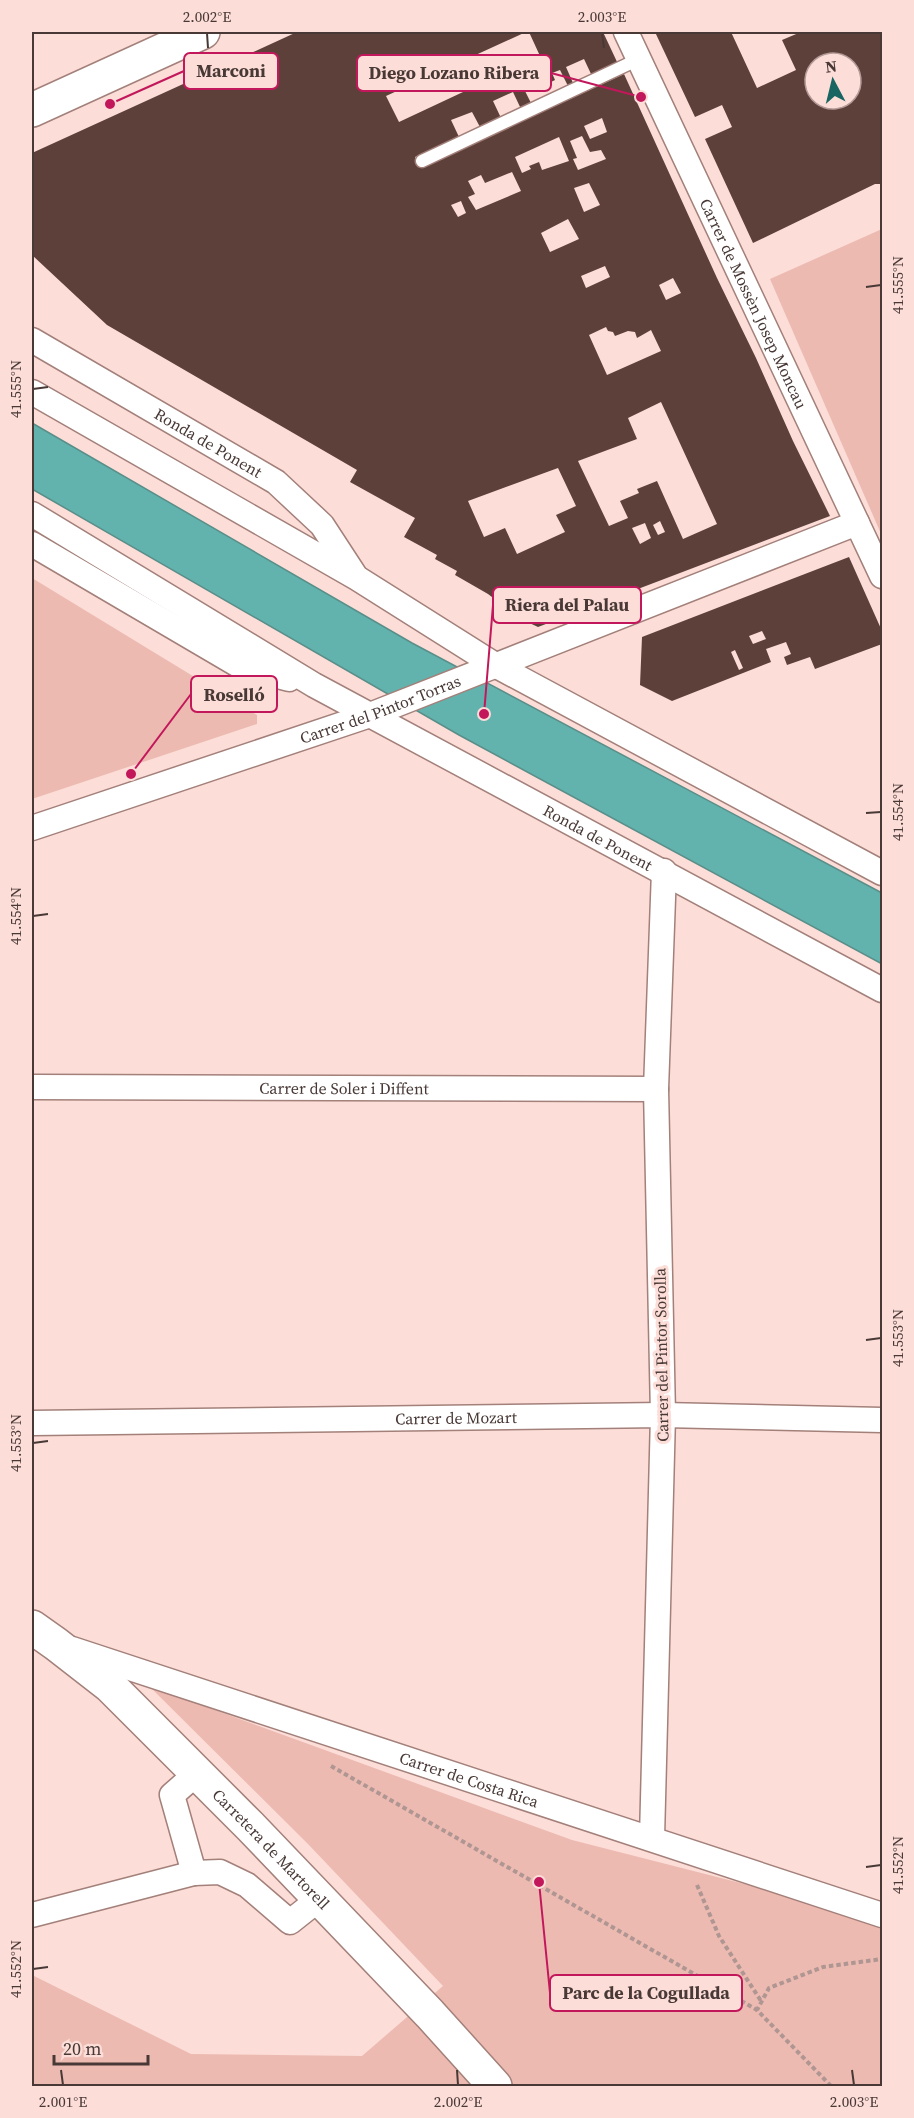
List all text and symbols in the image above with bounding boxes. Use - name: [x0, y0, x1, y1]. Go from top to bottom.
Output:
- text: 2.002°E: [183, 6, 231, 27]
- text: 2.003°E: [578, 6, 626, 27]
- north arrow: [803, 51, 863, 111]
- callout: Marconi: [184, 53, 278, 89]
- text: N: [824, 54, 839, 78]
- callout: Diego Lozano Ribera: [357, 55, 551, 91]
- text: Marconi: [196, 58, 266, 83]
- text: Diego Lozano Ribera: [369, 60, 540, 85]
- street label: Carrer de Mossèn Josep Moncau: [695, 195, 813, 412]
- text: 41.555°N: [887, 256, 908, 314]
- text: 41.555°N: [5, 360, 26, 418]
- street label: Ronda de Ponent: [150, 403, 267, 483]
- callout: Riera del Palau: [493, 587, 641, 623]
- text: Riera del Palau: [505, 592, 629, 617]
- street label: Carrer del Pintor Torras: [297, 669, 464, 749]
- callout: Roselló: [191, 676, 277, 712]
- text: Roselló: [203, 682, 265, 707]
- text: 41.554°N: [887, 783, 908, 841]
- street label: Ronda de Ponent: [539, 799, 657, 876]
- text: 41.554°N: [5, 887, 26, 945]
- street label: Carrer de Soler i Diffent: [259, 1077, 430, 1099]
- street label: Carrer del Pintor Sorolla: [648, 1267, 674, 1442]
- text: 41.553°N: [887, 1309, 908, 1367]
- street label: Carrer de Mozart: [395, 1406, 518, 1429]
- text: 41.553°N: [5, 1414, 26, 1472]
- street label: Carrer de Costa Rica: [397, 1746, 542, 1813]
- street label: Carretera de Martorell: [208, 1784, 335, 1914]
- text: 41.552°N: [887, 1836, 908, 1894]
- text: 41.552°N: [5, 1940, 26, 1998]
- callout: Parc de la Cogullada: [550, 1975, 742, 2011]
- text: Parc de la Cogullada: [562, 1980, 730, 2005]
- scale bar: [54, 2028, 148, 2066]
- text: 20 m: [63, 2036, 101, 2061]
- text: 2.001°E: [39, 2091, 87, 2112]
- text: 2.002°E: [434, 2091, 482, 2112]
- text: 2.003°E: [830, 2091, 878, 2112]

